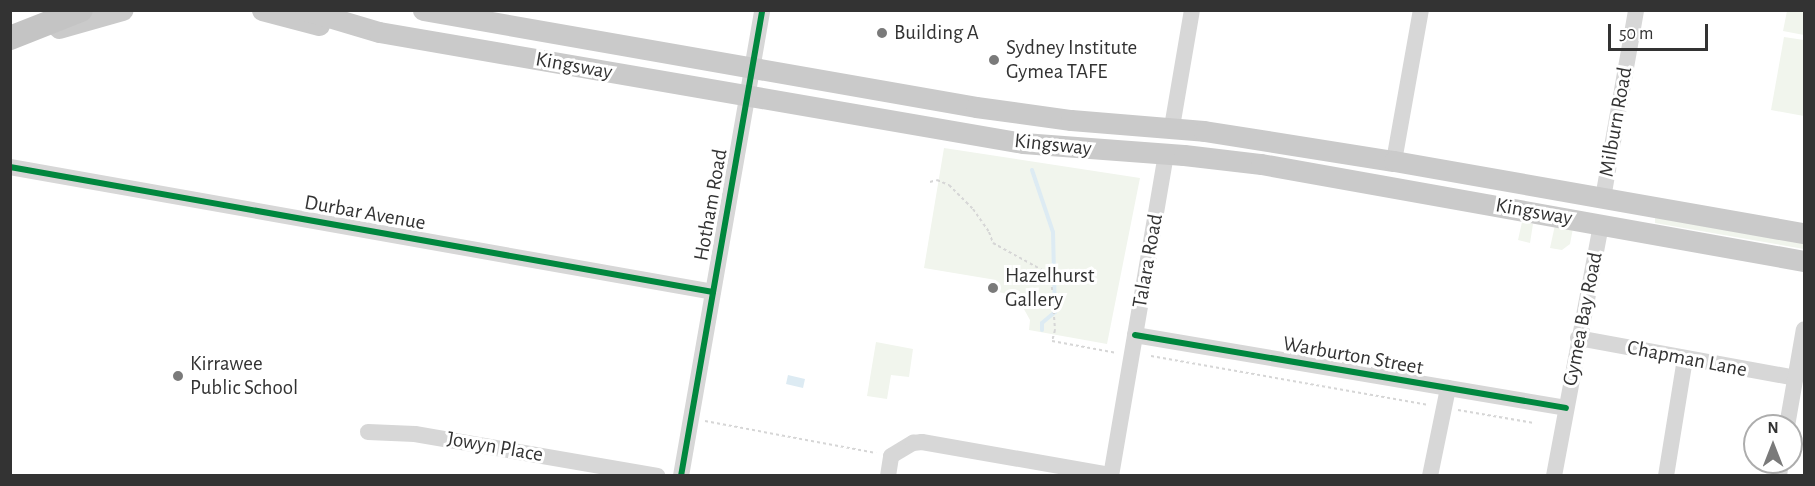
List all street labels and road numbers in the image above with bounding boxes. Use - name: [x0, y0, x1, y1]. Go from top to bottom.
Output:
- street label: Kingsway: [534, 47, 614, 85]
- street label: Milburn Road: [1594, 65, 1638, 179]
- street label: Kingsway: [1013, 128, 1093, 162]
- street label: Hotham Road: [689, 147, 733, 263]
- street label: Durbar Avenue: [302, 190, 428, 236]
- street label: Kingsway: [1494, 193, 1574, 231]
- street label: Talara Road: [1127, 212, 1169, 310]
- street label: Gymea Bay Road: [1558, 250, 1608, 388]
- street label: Warburton Street: [1281, 331, 1425, 381]
- street label: Chapman Lane: [1625, 335, 1749, 383]
- street label: Jowyn Place: [445, 426, 545, 468]

